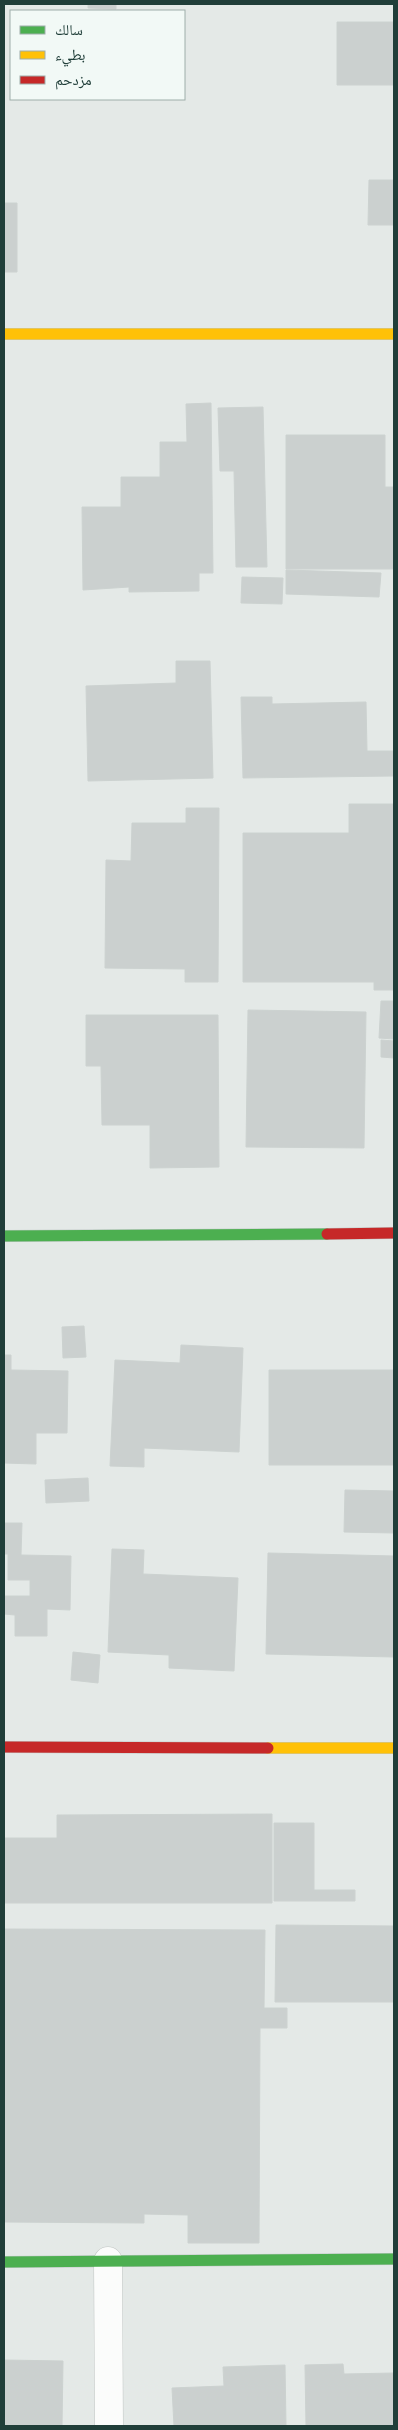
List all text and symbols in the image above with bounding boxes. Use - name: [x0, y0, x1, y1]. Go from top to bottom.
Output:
- legend: [10, 10, 185, 100]
- text: سالك: [55, 21, 83, 40]
- text: بطيء: [55, 46, 85, 67]
- text: مزدحم: [55, 71, 92, 90]

